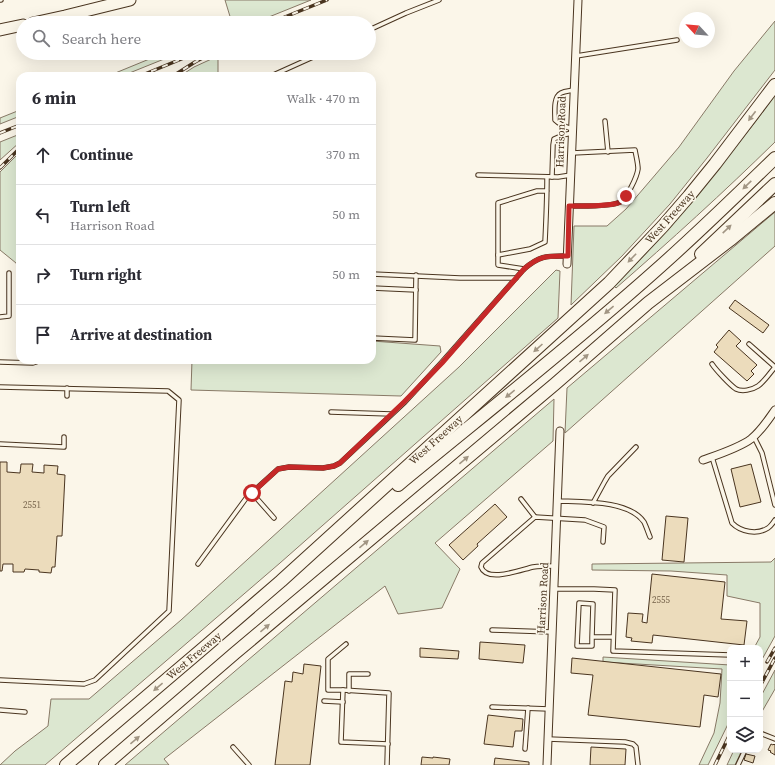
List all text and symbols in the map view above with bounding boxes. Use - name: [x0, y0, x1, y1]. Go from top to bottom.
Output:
- north arrow: [679, 12, 715, 48]
- search box: [16, 16, 376, 60]
- icon: search: [30, 27, 52, 49]
- text: Search here: [62, 28, 141, 49]
- text: 6 min: [32, 86, 76, 110]
- text: Walk · 470 m: [287, 90, 360, 107]
- street label: Harrison Road: [552, 95, 570, 168]
- one-way arrow: [748, 111, 756, 121]
- icon: ahead: [32, 144, 54, 166]
- text: Continue: [70, 144, 133, 165]
- text: 370 m: [326, 146, 360, 163]
- one-way arrow: [742, 181, 752, 190]
- route end: [617, 187, 635, 205]
- street label: West Freeway: [642, 187, 698, 247]
- text: Turn left: [70, 196, 130, 217]
- icon: left: [32, 204, 54, 226]
- text: 50 m: [332, 206, 360, 223]
- text: Harrison Road: [70, 217, 155, 234]
- one-way arrow: [722, 224, 732, 234]
- one-way arrow: [627, 253, 637, 263]
- icon: right: [32, 264, 54, 286]
- text: Turn right: [70, 264, 142, 285]
- text: 50 m: [332, 266, 360, 283]
- one-way arrow: [604, 306, 615, 315]
- icon: arrive: [32, 324, 54, 346]
- text: Arrive at destination: [70, 324, 212, 345]
- one-way arrow: [533, 343, 543, 353]
- one-way arrow: [579, 354, 590, 363]
- one-way arrow: [504, 389, 515, 398]
- street label: West Freeway: [406, 412, 466, 468]
- one-way arrow: [458, 456, 469, 465]
- route start: [243, 484, 261, 502]
- house number: 2551: [23, 499, 41, 511]
- one-way arrow: [359, 540, 370, 549]
- street label: Harrison Road: [534, 561, 552, 634]
- house number: 2555: [652, 594, 670, 606]
- one-way arrow: [260, 624, 270, 633]
- street label: West Freeway: [163, 628, 225, 683]
- map controls: [727, 645, 763, 753]
- button: +: [727, 645, 763, 681]
- button: −: [727, 681, 763, 717]
- one-way arrow: [153, 682, 163, 691]
- button: layers: [727, 717, 763, 753]
- one-way arrow: [130, 735, 140, 744]

